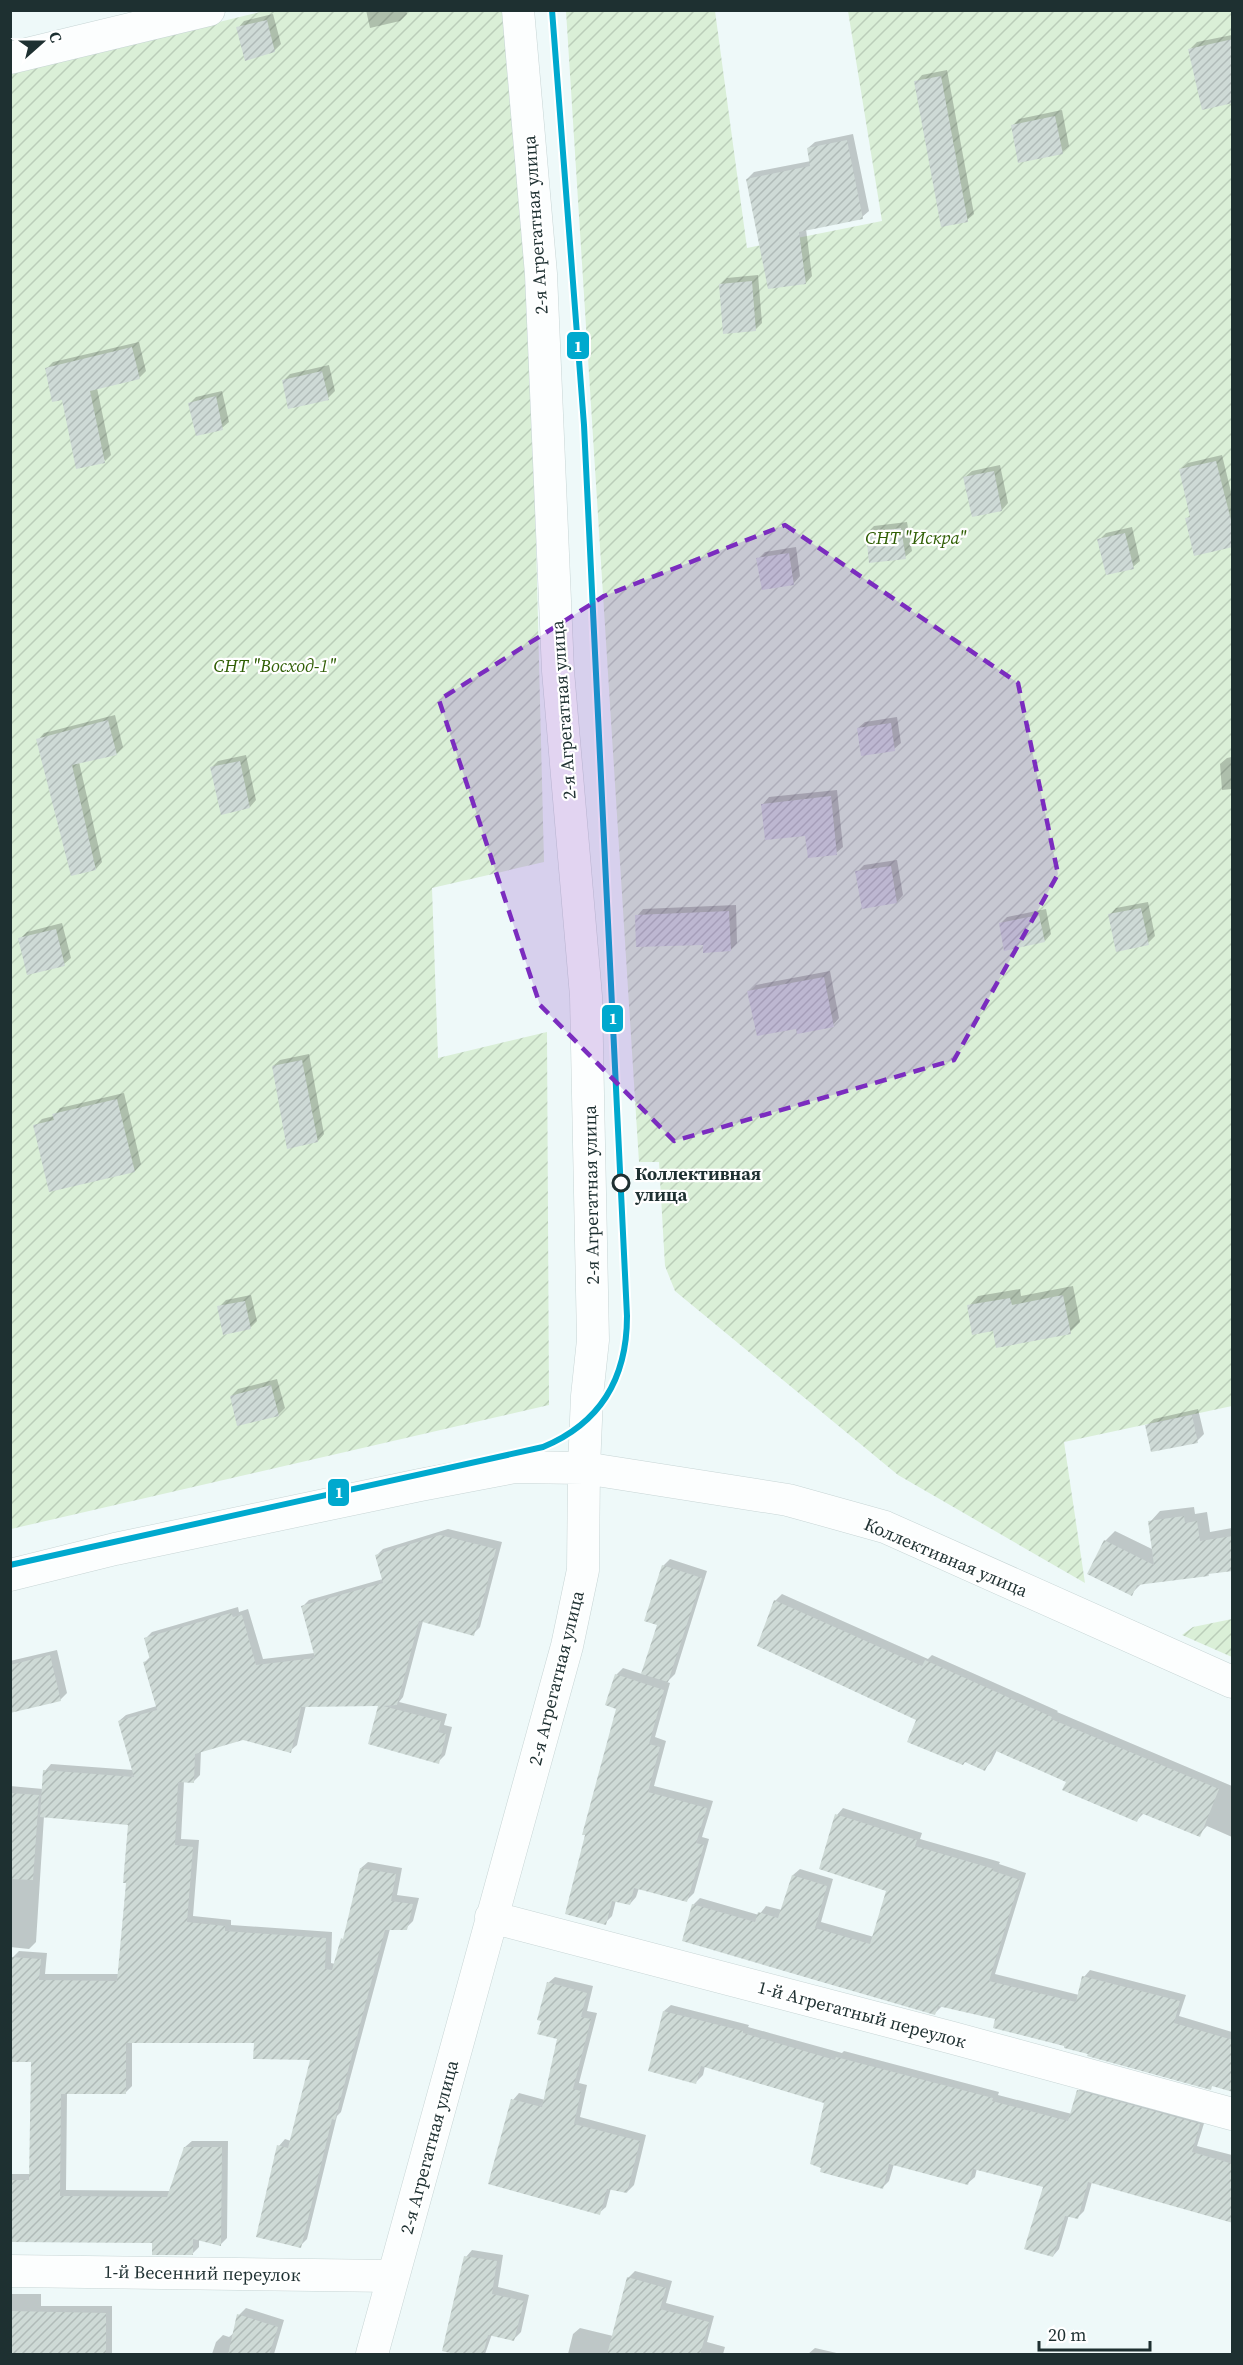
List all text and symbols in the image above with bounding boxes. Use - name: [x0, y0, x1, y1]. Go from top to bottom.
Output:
- north arrow: [12, 12, 72, 72]
- text: С: [44, 28, 68, 45]
- street label: 2-я Агрегатная улица: [516, 134, 554, 315]
- line badge: 1: [566, 331, 590, 360]
- text: 1: [574, 335, 582, 357]
- park label: СНТ "Искра": [865, 525, 967, 550]
- street label: 2-я Агрегатная улица: [544, 619, 582, 800]
- park label: СНТ "Восход-1": [214, 653, 337, 678]
- line badge: 1: [601, 1004, 624, 1033]
- text: 1: [609, 1007, 617, 1029]
- street label: 2-я Агрегатная улица: [577, 1104, 605, 1285]
- place label: Коллективная улица: [634, 1161, 761, 1207]
- marker: Коллективная улица: [612, 1174, 630, 1192]
- line badge: 1: [327, 1478, 350, 1507]
- text: 1: [335, 1481, 343, 1503]
- street label: Коллективная улица: [860, 1511, 1032, 1603]
- street label: 2-я Агрегатная улица: [522, 1587, 590, 1768]
- street label: 1-й Агрегатный переулок: [755, 1974, 969, 2054]
- street label: 2-я Агрегатная улица: [394, 2056, 465, 2237]
- street label: 1-й Весенний переулок: [103, 2259, 301, 2287]
- scale bar: [1039, 2314, 1150, 2352]
- text: 20 m: [1048, 2322, 1086, 2347]

